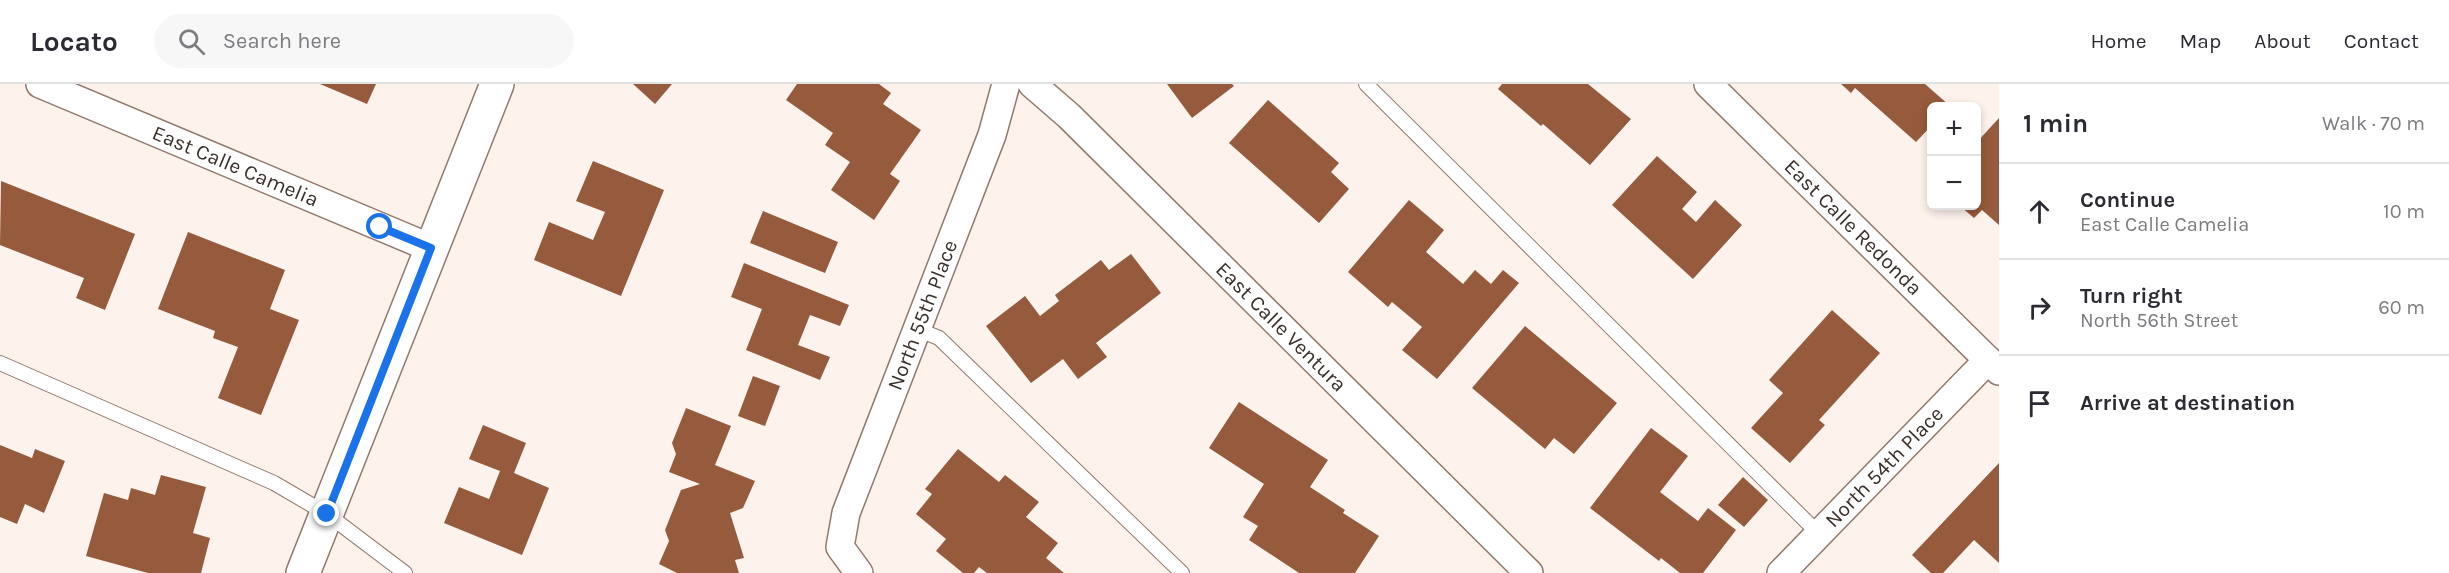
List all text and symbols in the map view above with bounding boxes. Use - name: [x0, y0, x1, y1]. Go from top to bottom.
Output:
- search box: [154, 14, 574, 68]
- text: Locato: [30, 25, 118, 58]
- icon: search: [175, 25, 208, 58]
- text: Search here: [223, 28, 341, 54]
- text: Home: [2091, 29, 2147, 53]
- text: Map: [2180, 29, 2221, 53]
- text: About: [2254, 29, 2311, 53]
- text: Contact: [2344, 29, 2419, 53]
- map controls: [1927, 102, 1981, 210]
- button: +: [1927, 102, 1981, 156]
- text: 1 min: [2023, 108, 2088, 139]
- text: Walk · 70 m: [2322, 112, 2425, 135]
- street label: East Calle Camelia: [149, 121, 322, 211]
- street label: East Calle Redonda: [1779, 154, 1927, 300]
- button: −: [1927, 156, 1981, 210]
- text: Continue: [2080, 187, 2175, 213]
- icon: ahead: [2023, 195, 2056, 228]
- text: 10 m: [2383, 200, 2425, 223]
- route start: [366, 213, 392, 239]
- text: East Calle Camelia: [2080, 213, 2249, 236]
- street label: North 55th Place: [883, 236, 962, 394]
- street label: East Calle Ventura: [1211, 257, 1351, 397]
- text: Turn right: [2080, 283, 2183, 309]
- icon: right: [2023, 291, 2056, 324]
- text: 60 m: [2378, 296, 2425, 319]
- text: North 56th Street: [2080, 309, 2238, 332]
- icon: arrive: [2023, 387, 2056, 420]
- text: Arrive at destination: [2080, 390, 2295, 416]
- street label: North 54th Place: [1820, 402, 1948, 532]
- route end: [313, 500, 339, 526]

